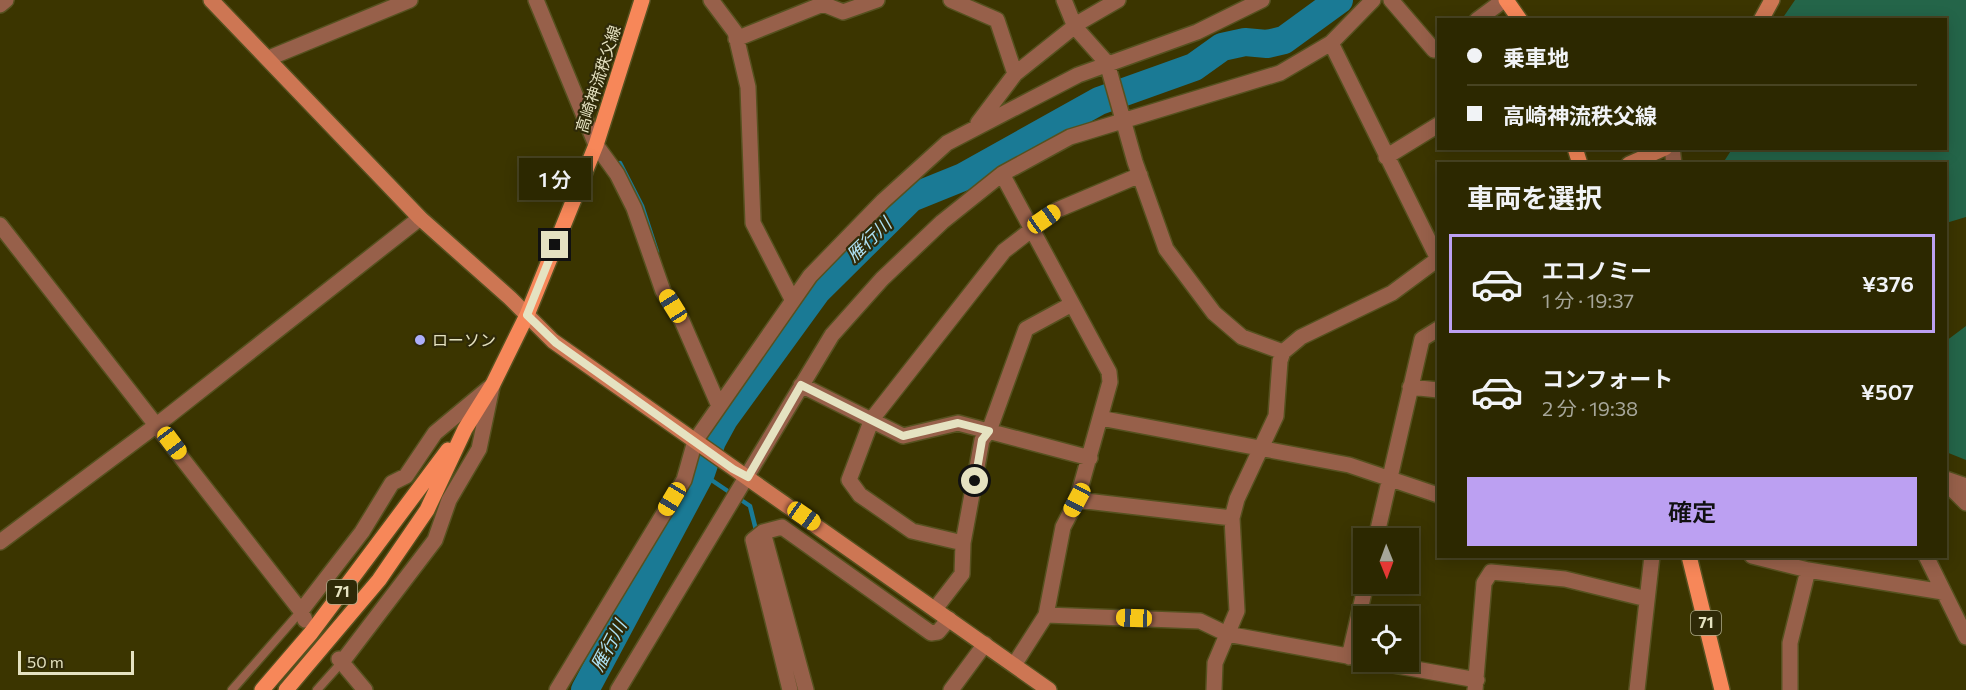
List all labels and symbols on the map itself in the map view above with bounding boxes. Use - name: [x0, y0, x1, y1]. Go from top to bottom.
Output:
- street label: 高崎神流秩父線: [571, 23, 624, 135]
- callout: 1 分: [519, 158, 591, 200]
- car: [1024, 201, 1064, 237]
- water label: 雁行川: [841, 211, 897, 266]
- route end: [541, 231, 568, 258]
- car: [656, 286, 690, 326]
- place label: ローソン: [432, 330, 496, 349]
- marker: ローソン: [413, 333, 427, 347]
- car: [154, 423, 190, 463]
- route start: [961, 467, 988, 494]
- car: [655, 479, 689, 519]
- car: [1061, 480, 1093, 520]
- car: [784, 498, 824, 534]
- north arrow: [1353, 528, 1419, 594]
- road number: 71: [327, 580, 357, 604]
- car: [1116, 608, 1152, 628]
- road number: 71: [1691, 611, 1721, 635]
- water label: 雁行川: [586, 615, 631, 675]
- scale bar: [18, 648, 134, 676]

